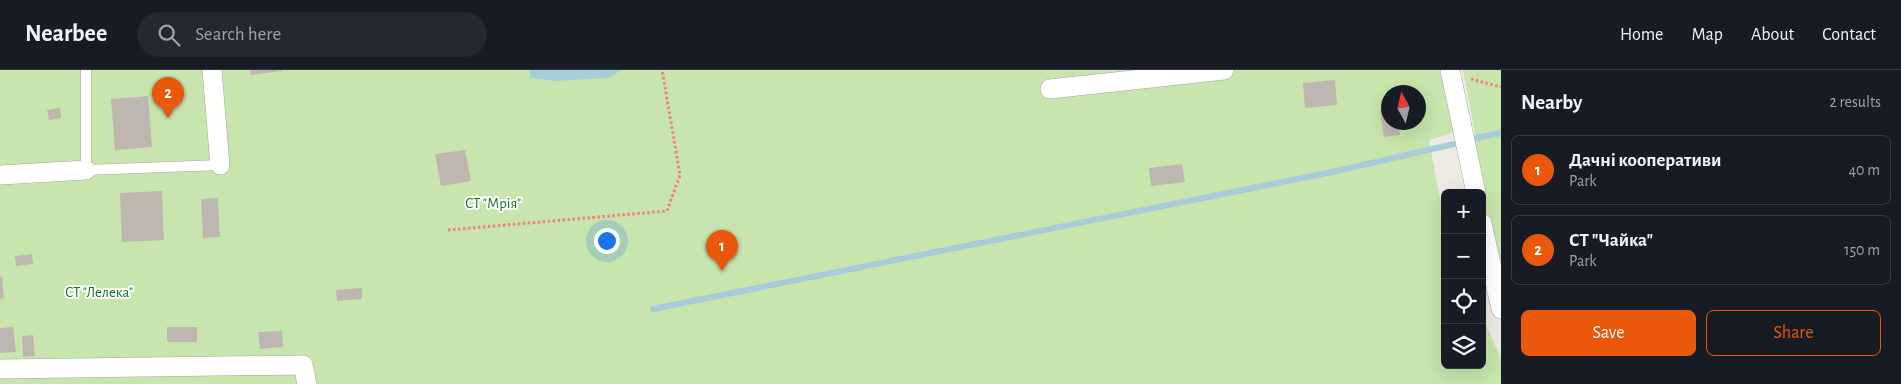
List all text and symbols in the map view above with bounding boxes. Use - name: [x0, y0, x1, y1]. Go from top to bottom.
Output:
- search box: [137, 12, 487, 57]
- icon: search: [155, 21, 183, 49]
- text: Nearbee: [25, 22, 107, 46]
- text: Search here: [195, 25, 281, 44]
- text: Home: [1620, 26, 1663, 44]
- text: Map: [1691, 26, 1723, 44]
- text: About: [1751, 26, 1794, 44]
- text: Contact: [1822, 26, 1876, 44]
- pin: 2: [152, 77, 184, 118]
- north arrow: [1381, 85, 1426, 130]
- text: Nearby: [1521, 92, 1582, 113]
- text: 2 results: [1829, 94, 1881, 110]
- text: Дачні кооперативи: [1569, 151, 1721, 170]
- text: 1: [1535, 162, 1541, 178]
- text: 40 m: [1848, 162, 1880, 178]
- text: Park: [1569, 173, 1597, 189]
- map controls: [1441, 189, 1486, 369]
- button: +: [1441, 189, 1486, 234]
- park label: СТ "Мрія": [465, 196, 521, 211]
- your location: [594, 228, 620, 254]
- pin: 1: [706, 230, 738, 271]
- text: СТ "Чайка": [1569, 231, 1653, 250]
- button: −: [1441, 234, 1486, 279]
- text: 2: [1534, 242, 1542, 258]
- text: 150 m: [1844, 242, 1880, 258]
- text: Park: [1569, 253, 1597, 269]
- button: locate: [1441, 279, 1486, 324]
- park label: СТ "Лелека": [65, 285, 133, 300]
- button: Save: [1521, 310, 1696, 356]
- button: Share: [1706, 310, 1881, 356]
- button: layers: [1441, 324, 1486, 369]

